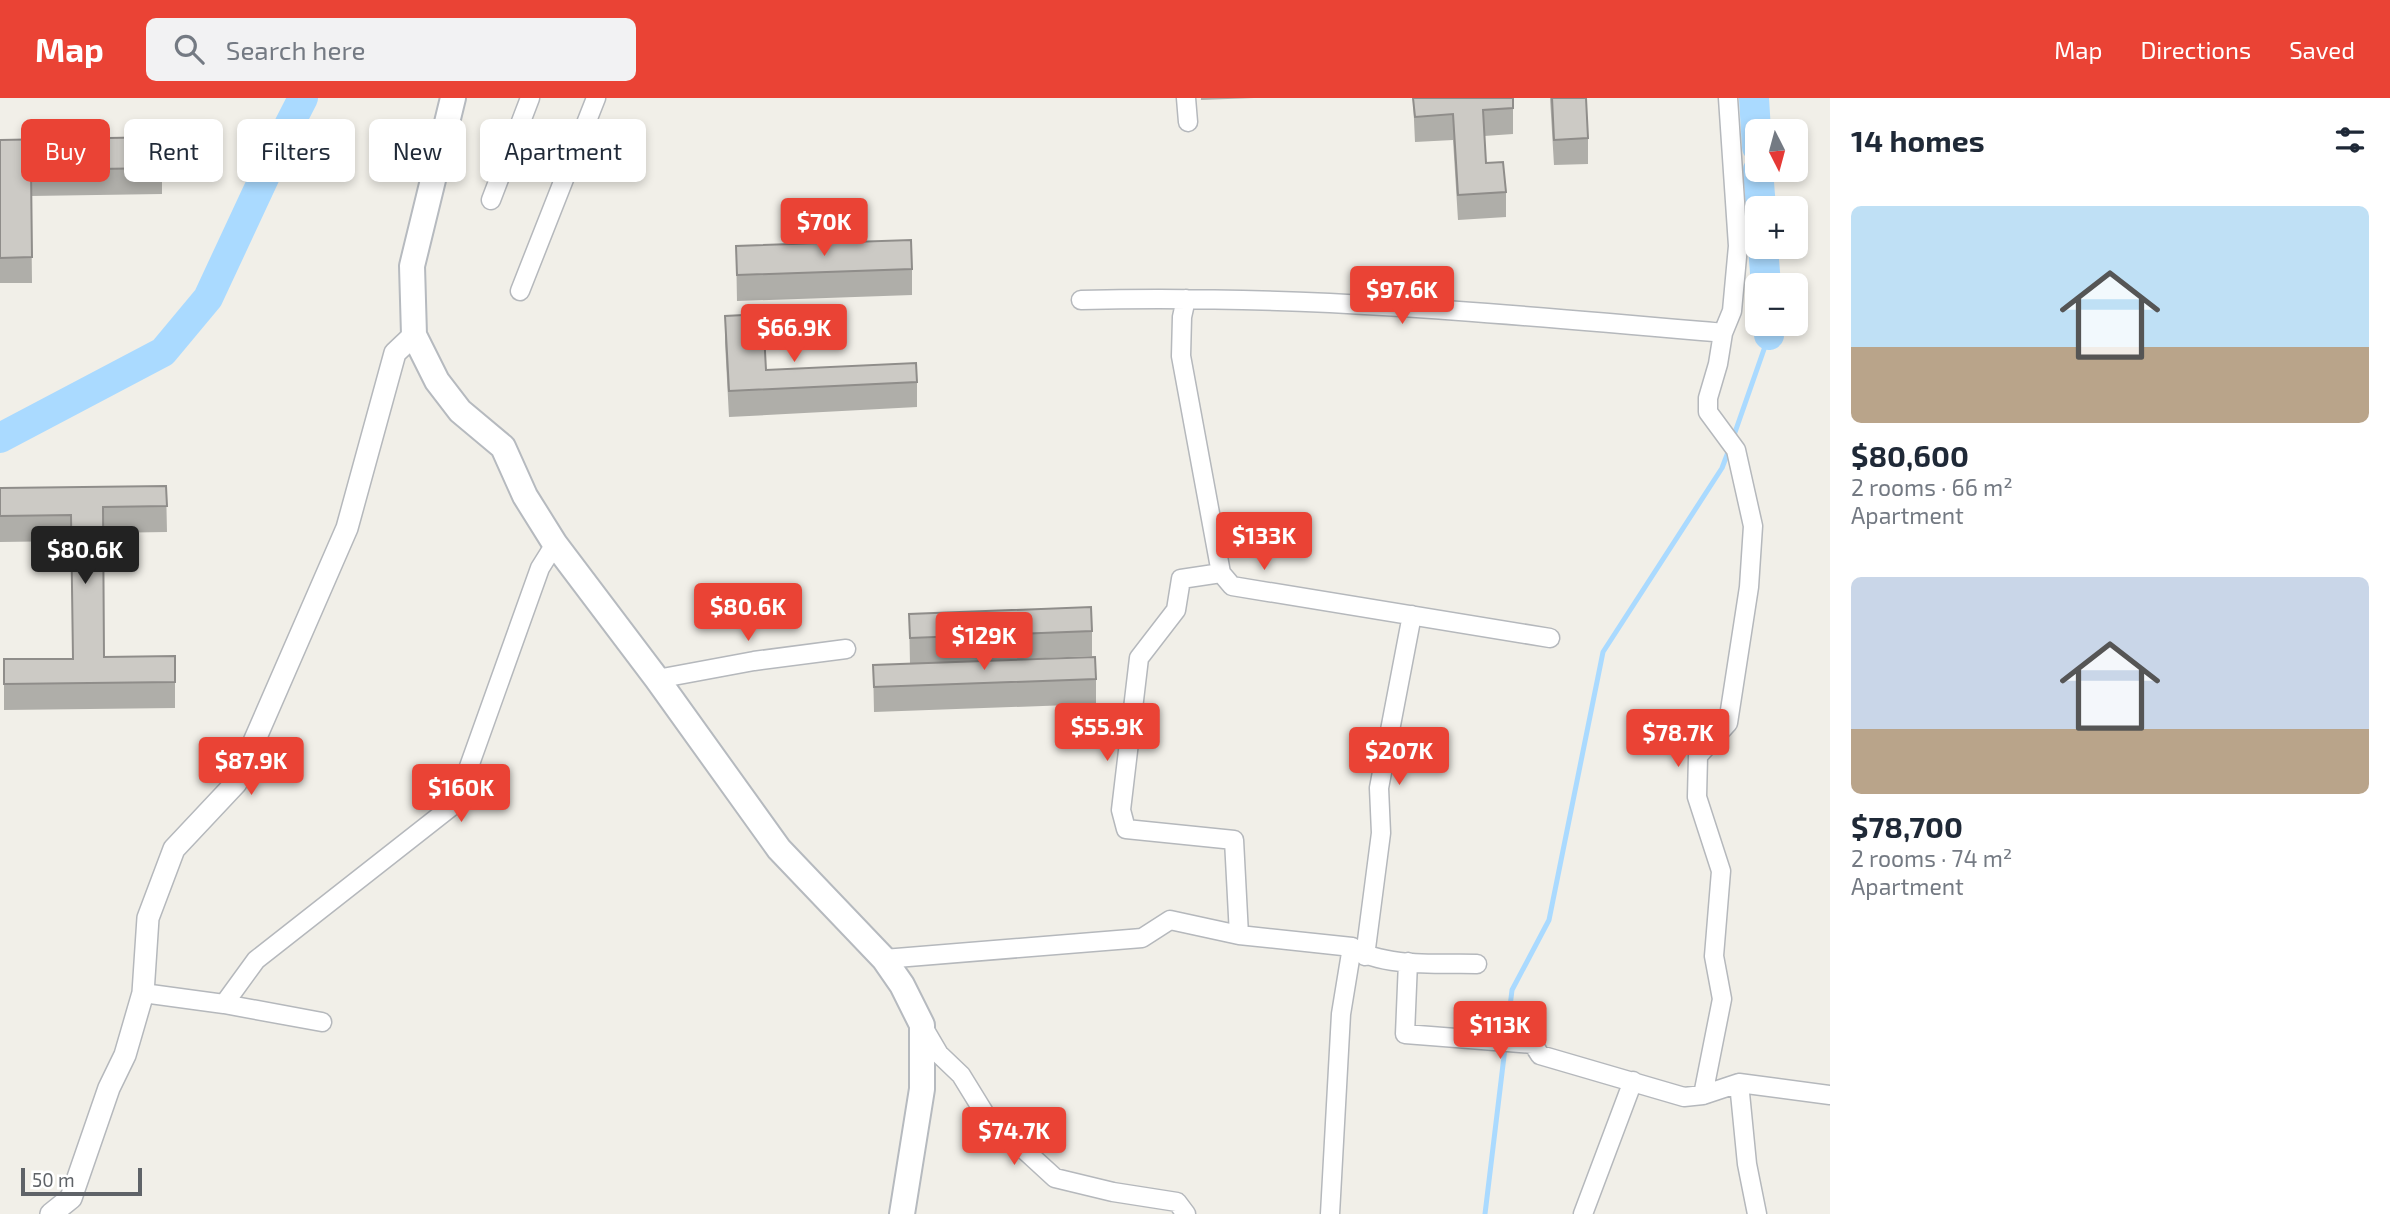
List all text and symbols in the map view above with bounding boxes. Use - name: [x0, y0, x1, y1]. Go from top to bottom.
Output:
- search box: [146, 18, 636, 81]
- text: Map: [35, 29, 104, 69]
- icon: search: [170, 30, 208, 68]
- text: Search here: [226, 34, 365, 65]
- text: Map: [2054, 35, 2102, 64]
- text: Directions: [2140, 35, 2251, 64]
- text: Saved: [2289, 35, 2355, 64]
- chip: Buy: [21, 119, 110, 182]
- chip: Rent: [124, 119, 223, 182]
- chip: Filters: [237, 119, 355, 182]
- chip: New: [369, 119, 466, 182]
- chip: Apartment: [480, 119, 646, 182]
- north arrow: [1745, 119, 1808, 182]
- map controls: [1745, 119, 1808, 336]
- icon: filters: [2331, 121, 2369, 159]
- text: 14 homes: [1851, 122, 1985, 158]
- button: +: [1745, 196, 1808, 259]
- pin: $70K: [783, 198, 865, 258]
- text: $70K: [797, 207, 851, 235]
- icon: home: [2047, 252, 2173, 378]
- pin: $97.6K: [1345, 266, 1459, 326]
- button: −: [1745, 273, 1808, 336]
- text: $97.6K: [1366, 275, 1438, 303]
- pin: $66.9K: [737, 304, 851, 364]
- text: $66.9K: [757, 313, 831, 341]
- text: $80,600: [1851, 437, 1969, 473]
- text: 2 rooms · 66 m²: [1851, 473, 2013, 501]
- text: Apartment: [1851, 501, 1964, 529]
- pin: $133K: [1215, 512, 1313, 572]
- text: $133K: [1232, 521, 1296, 549]
- pin: $80.6K: [28, 526, 142, 586]
- text: $80.6K: [47, 535, 123, 563]
- pin: $80.6K: [691, 584, 805, 643]
- text: $80.6K: [710, 592, 786, 620]
- pin: $129K: [935, 612, 1033, 672]
- text: $129K: [952, 621, 1016, 649]
- icon: home: [2047, 623, 2173, 749]
- pin: $55.9K: [1050, 704, 1164, 763]
- pin: $78.7K: [1621, 710, 1735, 769]
- text: $55.9K: [1071, 712, 1143, 740]
- text: $78.7K: [1642, 718, 1714, 746]
- pin: $207K: [1350, 728, 1448, 787]
- text: $207K: [1365, 736, 1433, 764]
- pin: $87.9K: [194, 738, 308, 797]
- text: $87.9K: [215, 746, 287, 774]
- pin: $160K: [412, 764, 510, 824]
- text: $160K: [428, 773, 494, 801]
- text: $78,700: [1851, 808, 1963, 844]
- text: 2 rooms · 74 m²: [1851, 844, 2012, 872]
- text: Apartment: [1851, 872, 1964, 900]
- pin: $113K: [1451, 1002, 1549, 1061]
- text: $113K: [1470, 1010, 1530, 1038]
- pin: $74.7K: [957, 1108, 1071, 1167]
- text: $74.7K: [978, 1116, 1050, 1144]
- scale bar: [21, 1165, 142, 1197]
- text: 50 m: [32, 1168, 75, 1191]

